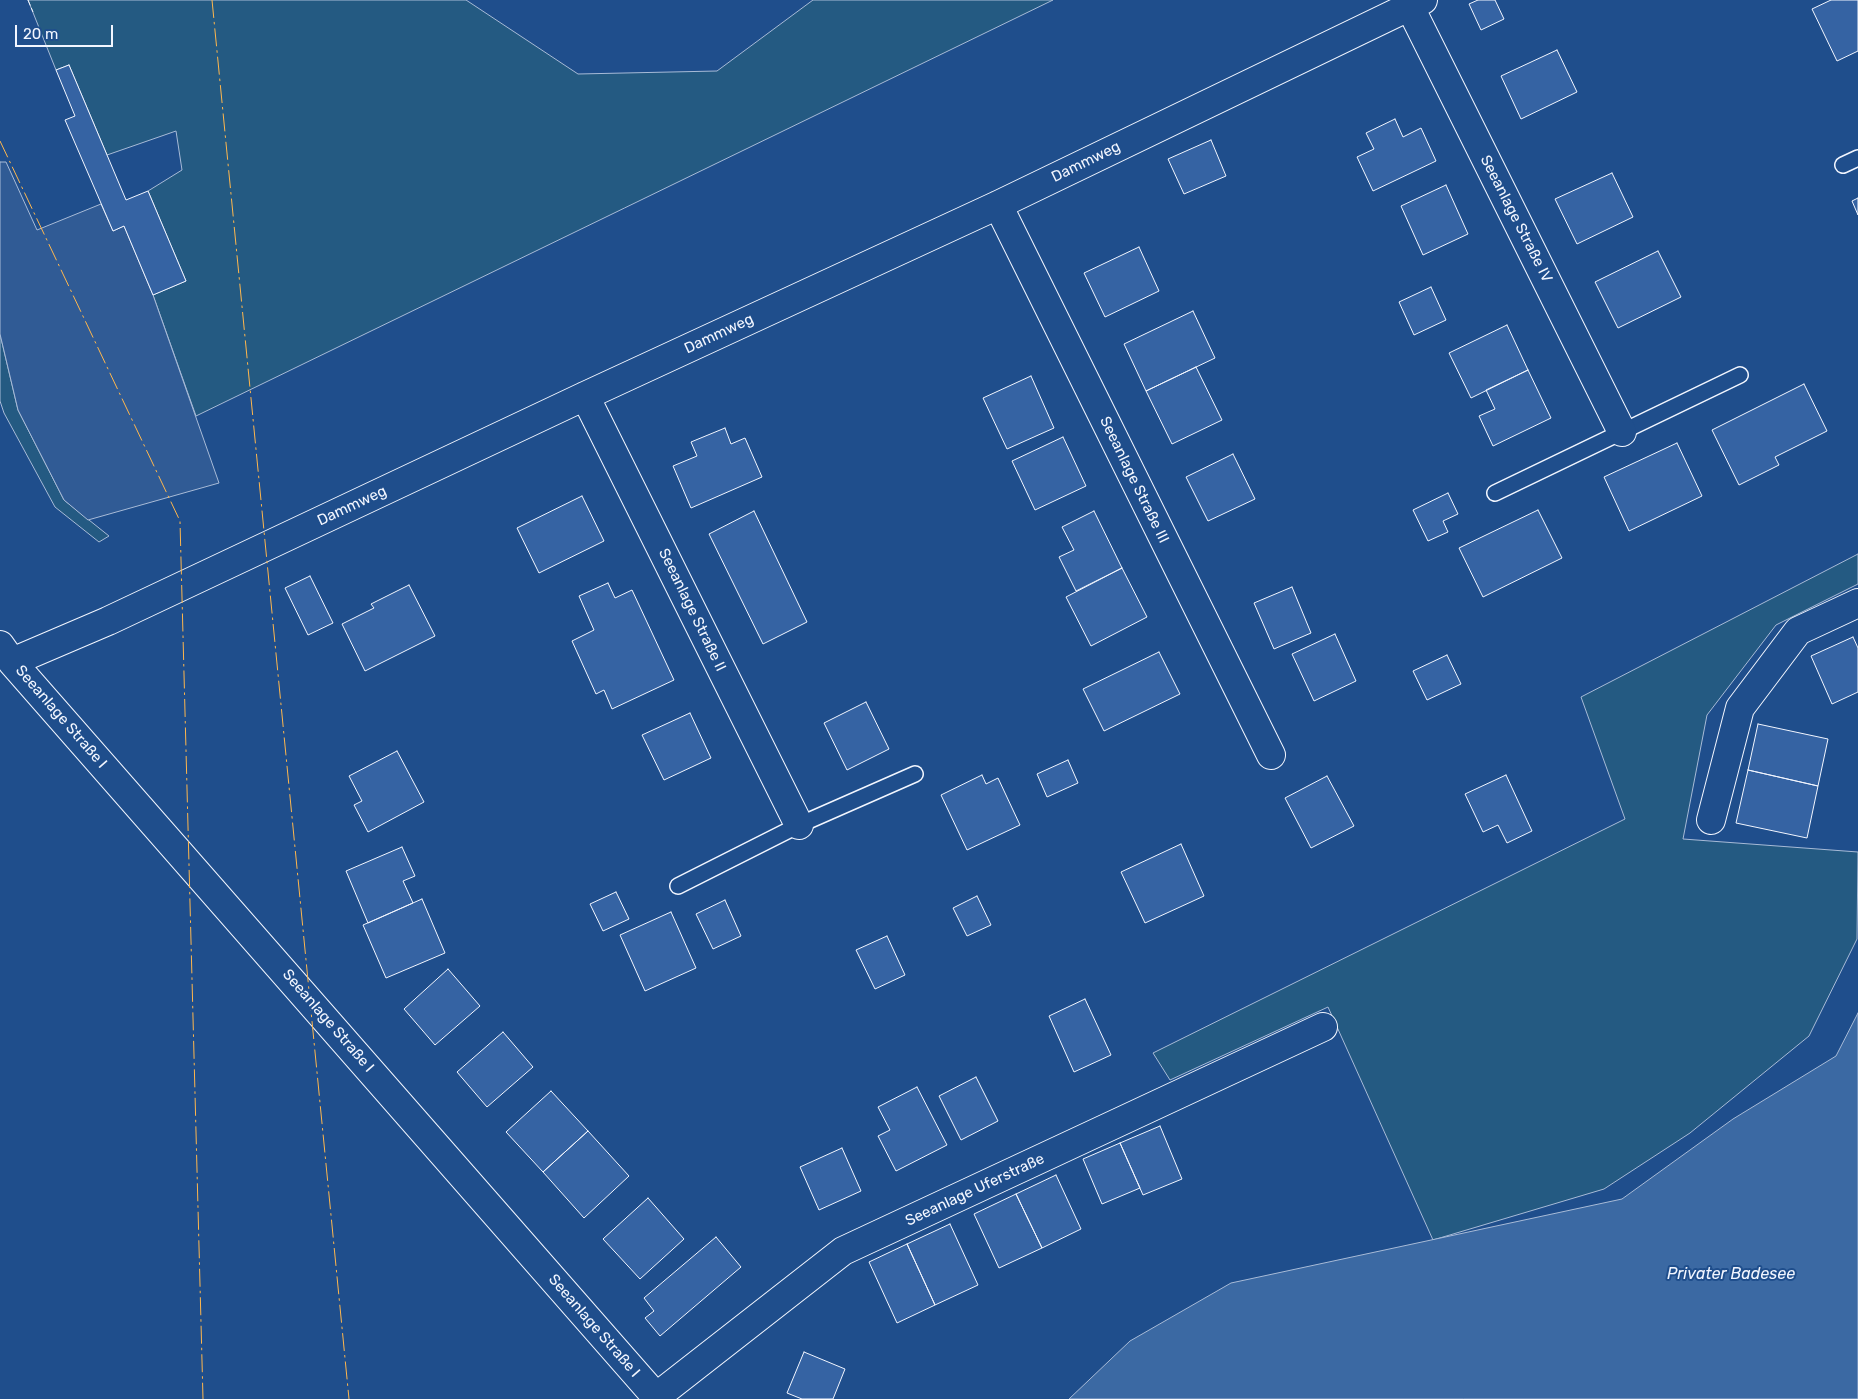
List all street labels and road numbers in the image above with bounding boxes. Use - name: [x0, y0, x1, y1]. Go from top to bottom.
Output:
- street label: Dammweg: [1049, 138, 1123, 186]
- street label: Seeanlage Straße IV: [1476, 152, 1556, 286]
- street label: Dammweg: [682, 310, 756, 358]
- street label: Seeanlage Straße III: [1096, 414, 1172, 546]
- street label: Dammweg: [315, 482, 389, 530]
- street label: Seeanlage Straße II: [654, 546, 730, 674]
- street label: Seeanlage Straße I: [11, 662, 111, 772]
- street label: Seeanlage Straße I: [278, 966, 378, 1076]
- street label: Seeanlage Uferstraße: [903, 1150, 1047, 1230]
- street label: Seeanlage Straße I: [544, 1271, 644, 1381]

